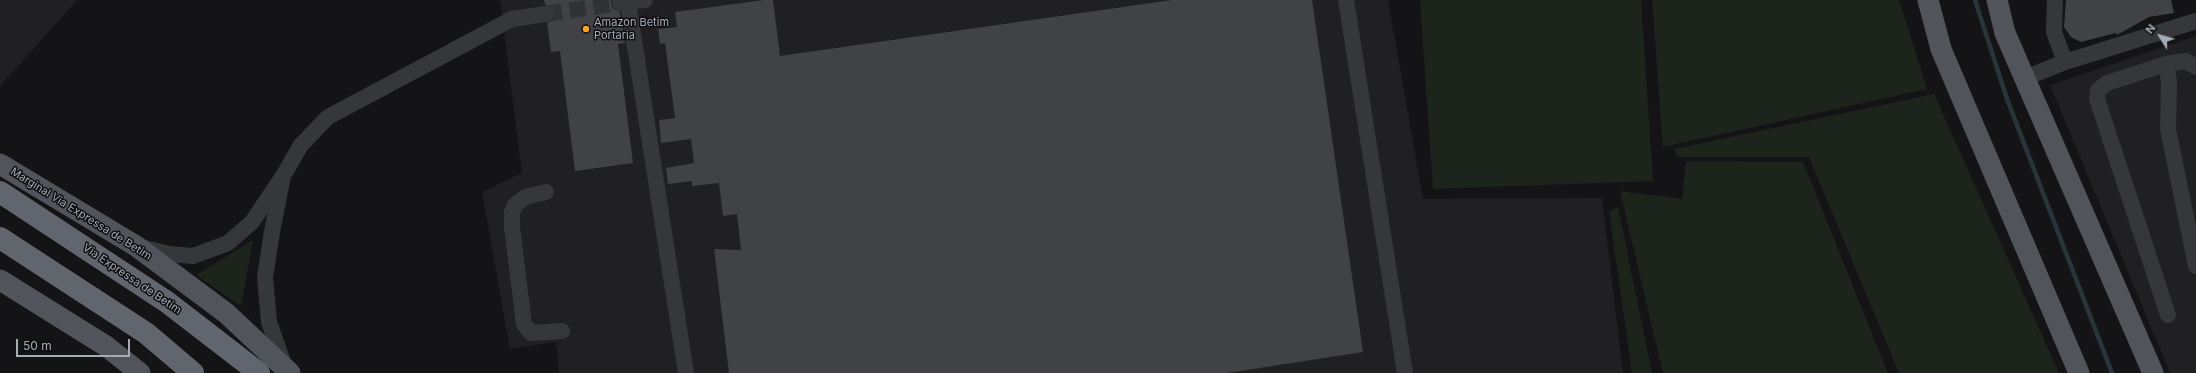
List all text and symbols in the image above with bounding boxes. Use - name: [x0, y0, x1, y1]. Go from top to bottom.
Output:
- place label: Amazon Betim Portaria: [594, 16, 669, 42]
- north arrow: [2140, 16, 2180, 56]
- text: N: [2142, 21, 2159, 36]
- marker: Amazon Betim Portaria: [581, 24, 591, 34]
- street label: Marginal Via Expressa de Betim: [8, 165, 154, 263]
- street label: Via Expressa de Betim: [80, 241, 184, 317]
- scale bar: [18, 331, 132, 357]
- text: 50 m: [23, 338, 52, 353]

